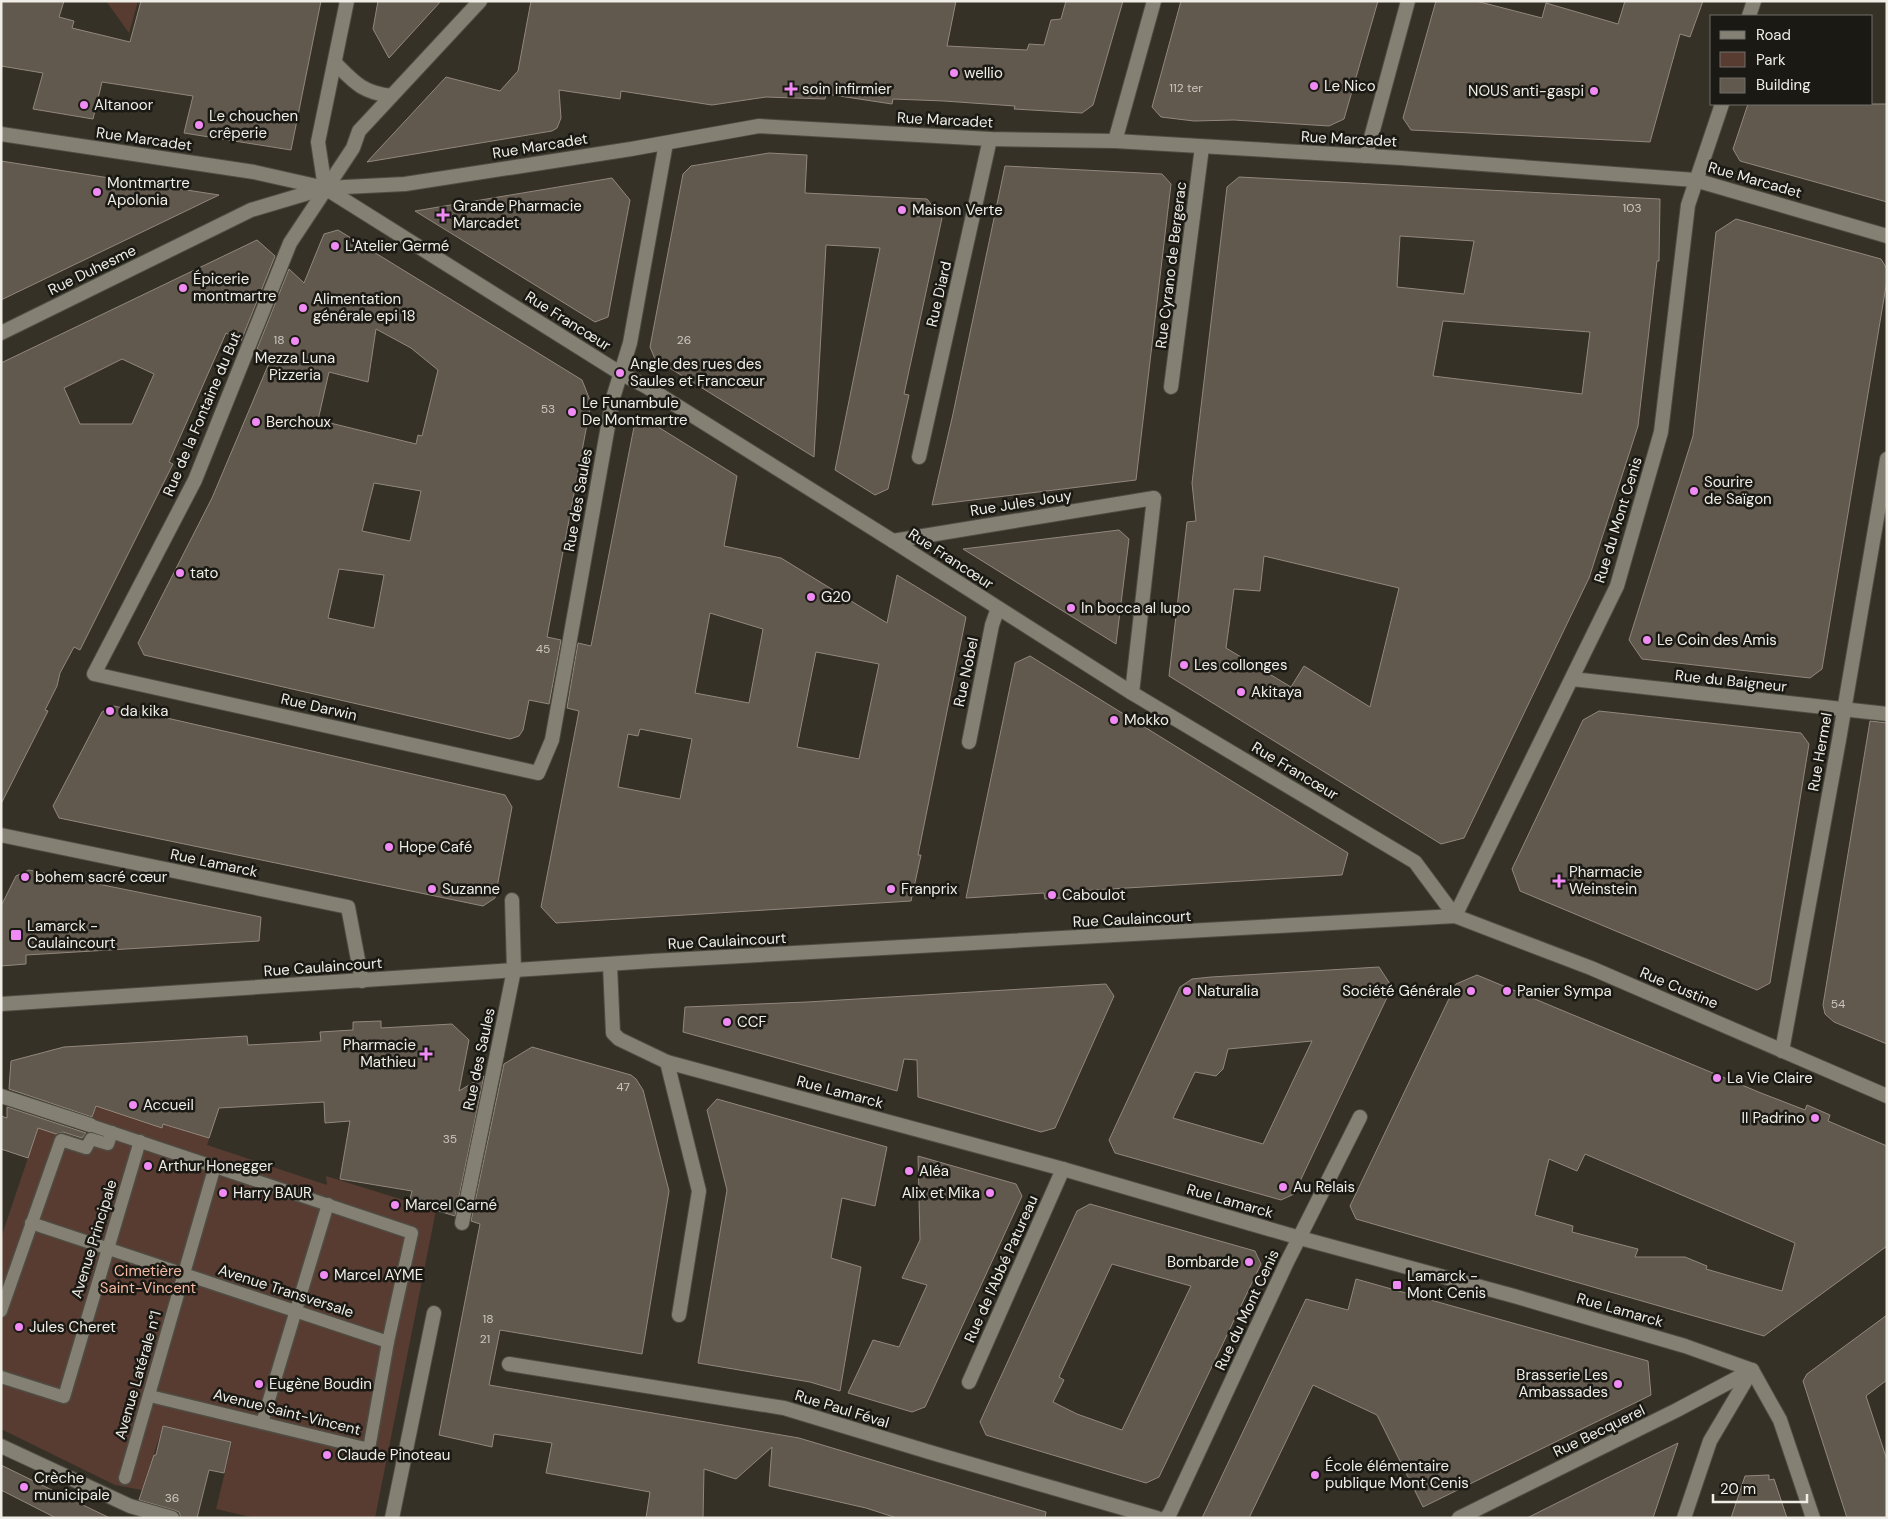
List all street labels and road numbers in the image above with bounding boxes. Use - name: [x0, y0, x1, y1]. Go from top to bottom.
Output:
- street label: Rue Marcadet: [896, 107, 994, 133]
- street label: Rue Marcadet: [95, 122, 193, 156]
- street label: Rue Marcadet: [1300, 126, 1398, 152]
- street label: Rue Marcadet: [491, 129, 589, 163]
- street label: Rue Marcadet: [1706, 157, 1804, 203]
- street label: Rue Cyrano de Bergerac: [1151, 180, 1191, 350]
- street label: Rue Duhesme: [45, 240, 139, 300]
- street label: Rue Diard: [922, 259, 956, 329]
- street label: Rue Francœur: [521, 287, 615, 356]
- street label: Rue de la Fontaine du But: [158, 329, 246, 499]
- street label: Rue des Saules: [559, 447, 597, 553]
- street label: Rue du Mont Cenis: [1589, 454, 1647, 586]
- street label: Rue Jules Jouy: [969, 485, 1074, 521]
- street label: Rue Francœur: [905, 524, 998, 594]
- street label: Rue Nobel: [949, 635, 983, 709]
- street label: Rue du Baigneur: [1674, 665, 1788, 697]
- street label: Rue Darwin: [279, 689, 359, 725]
- street label: Rue Hermel: [1803, 711, 1837, 793]
- street label: Rue Francœur: [1248, 737, 1342, 805]
- street label: Rue Lamarck: [168, 844, 260, 882]
- street label: Rue Caulaincourt: [1072, 906, 1192, 932]
- street label: Rue Caulaincourt: [667, 928, 787, 954]
- street label: Rue Caulaincourt: [263, 953, 383, 981]
- street label: Rue Custine: [1637, 963, 1721, 1013]
- street label: Rue des Saules: [458, 1006, 500, 1112]
- street label: Rue Lamarck: [794, 1071, 886, 1113]
- street label: Avenue Principale: [66, 1177, 122, 1301]
- street label: Rue Lamarck: [1184, 1179, 1276, 1223]
- street label: Rue de l'Abbé Patureau: [959, 1192, 1043, 1346]
- street label: Rue du Mont Cenis: [1210, 1246, 1284, 1374]
- street label: Avenue Transversale: [216, 1260, 356, 1322]
- street label: Rue Lamarck: [1574, 1288, 1666, 1332]
- street label: Avenue Latérale n°1: [110, 1308, 166, 1442]
- street label: Avenue Saint-Vincent: [211, 1384, 363, 1440]
- street label: Rue Paul Féval: [792, 1385, 892, 1433]
- street label: Rue Becquerel: [1550, 1400, 1648, 1462]

